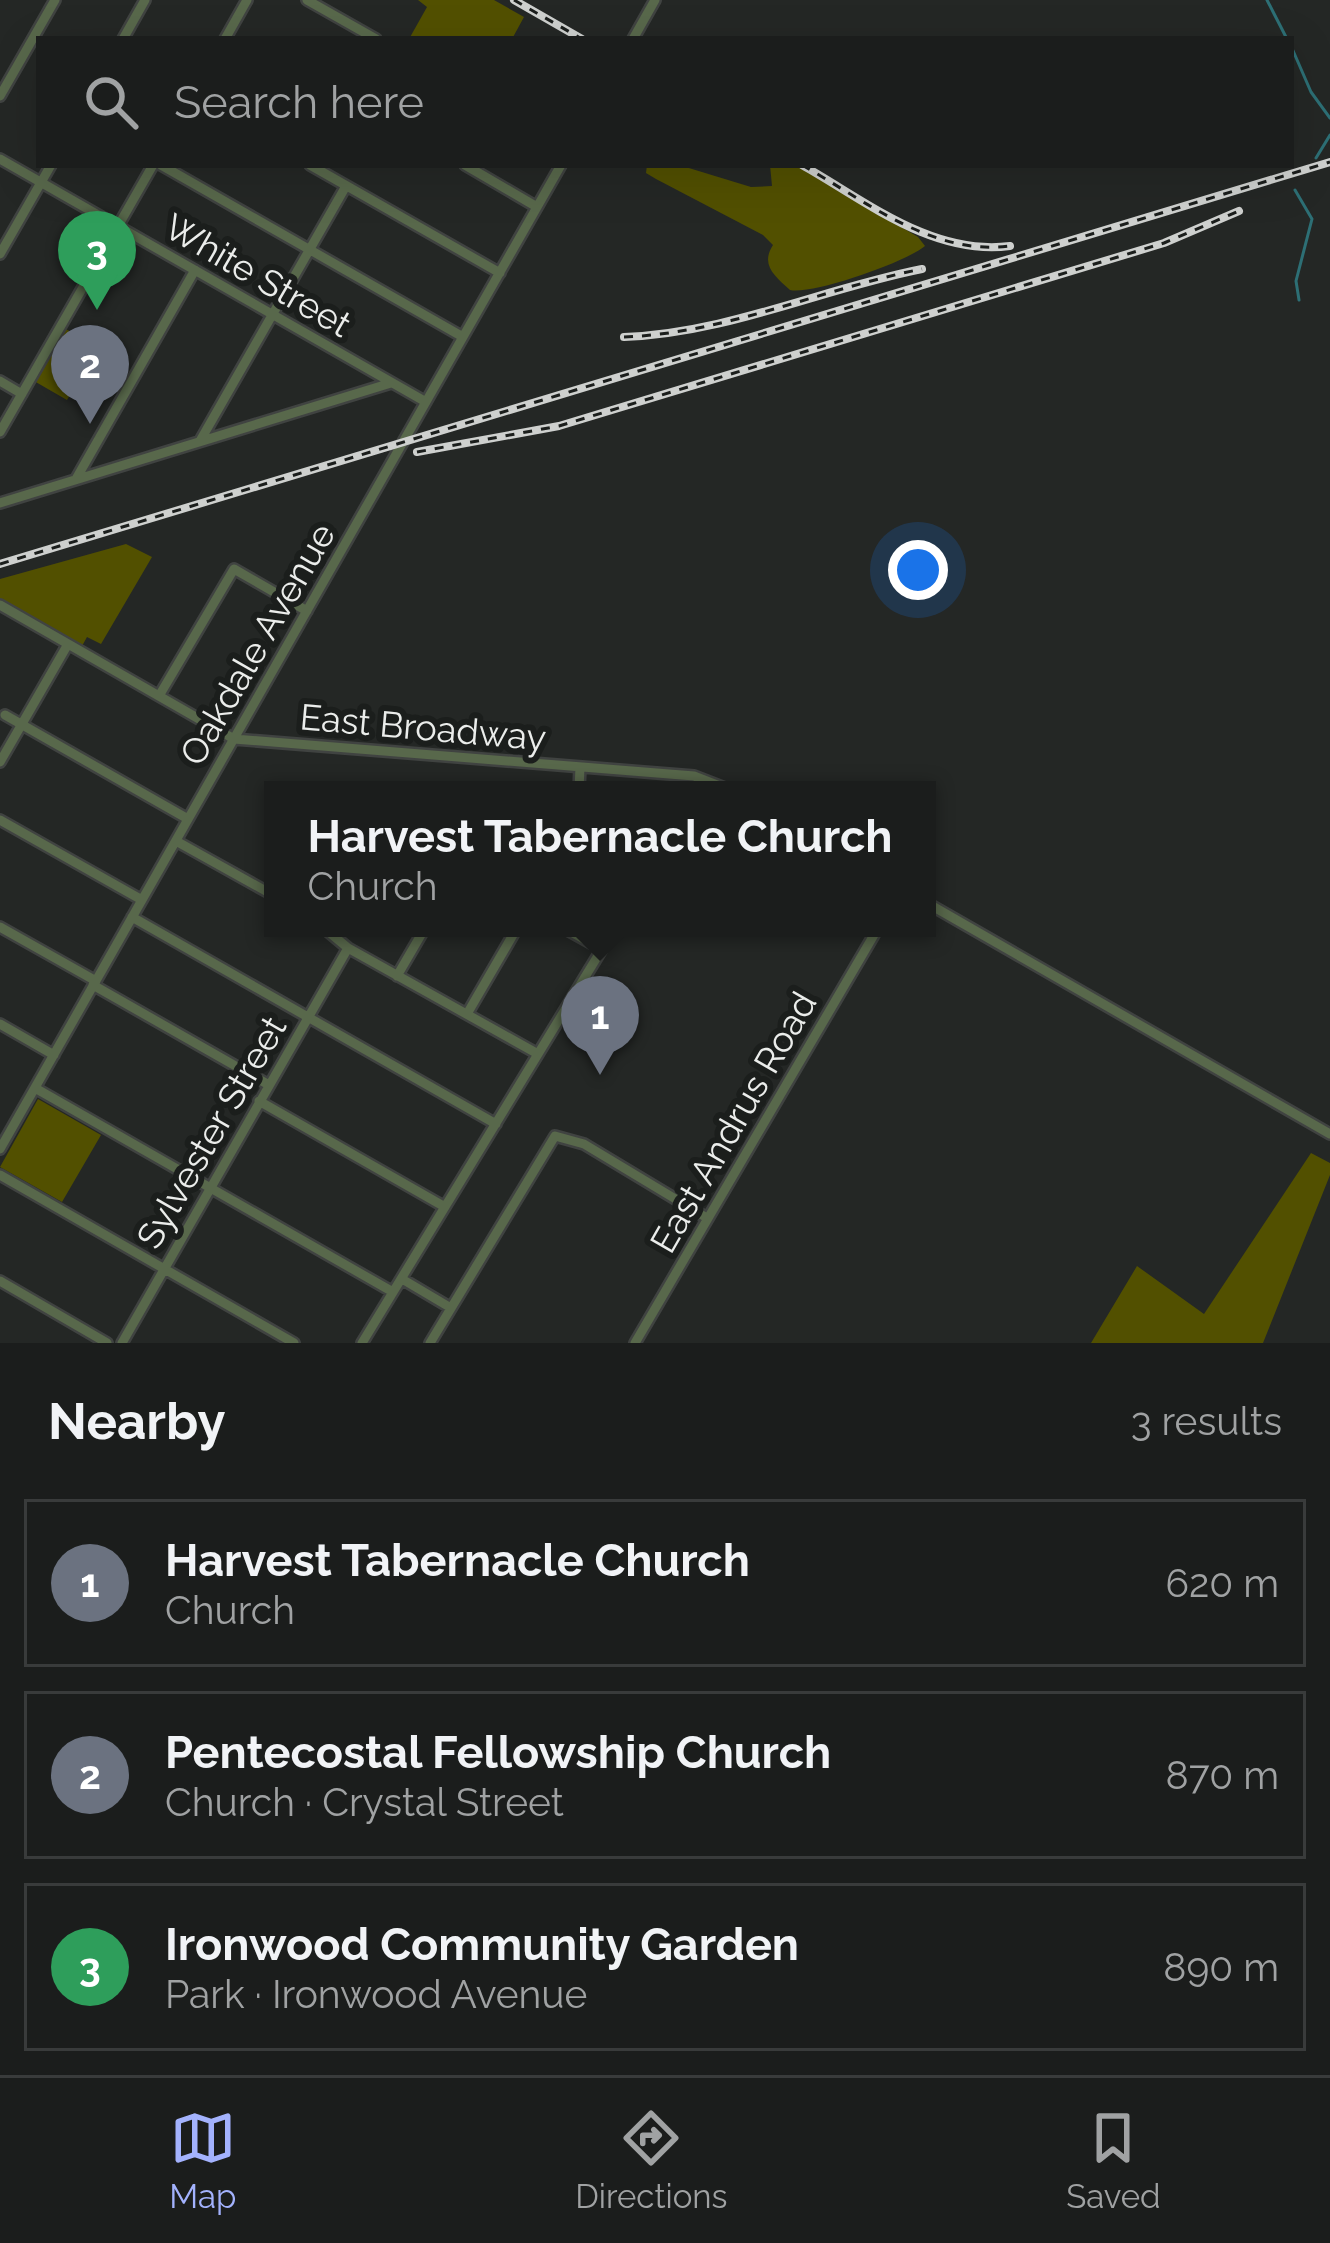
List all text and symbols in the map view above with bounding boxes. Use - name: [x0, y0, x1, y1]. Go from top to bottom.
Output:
- search box: [36, 36, 1294, 168]
- icon: search: [78, 69, 144, 135]
- text: Search here: [174, 76, 424, 129]
- street label: White Street: [157, 205, 359, 345]
- pin: 3: [58, 211, 136, 310]
- pin: 2: [51, 325, 129, 424]
- street label: Oakdale Avenue: [171, 516, 343, 772]
- your location: [888, 540, 948, 600]
- street label: East Broadway: [298, 695, 548, 759]
- popup: [264, 781, 936, 937]
- text: Harvest Tabernacle Church: [308, 810, 892, 863]
- text: Church: [308, 863, 437, 909]
- pin: 1: [561, 976, 639, 1075]
- street label: East Andrus Road: [641, 984, 825, 1260]
- street label: Sylvester Street: [128, 1009, 294, 1255]
- text: Nearby: [48, 1391, 225, 1451]
- text: 3 results: [1131, 1398, 1282, 1444]
- text: Harvest Tabernacle Church: [165, 1534, 750, 1587]
- text: 1: [80, 1560, 100, 1606]
- text: 620 m: [1166, 1560, 1279, 1606]
- text: Church: [165, 1587, 295, 1633]
- text: Pentecostal Fellowship Church: [165, 1726, 831, 1779]
- text: 2: [79, 1752, 101, 1798]
- text: 870 m: [1166, 1752, 1279, 1798]
- text: Church · Crystal Street: [165, 1779, 564, 1825]
- text: Ironwood Community Garden: [165, 1918, 799, 1971]
- text: 3: [79, 1944, 101, 1990]
- text: 890 m: [1163, 1944, 1279, 1990]
- text: Park · Ironwood Avenue: [165, 1971, 587, 2017]
- tab: Map: [169, 2105, 236, 2216]
- tab: Directions: [575, 2105, 728, 2216]
- tab: Saved: [1066, 2105, 1161, 2216]

